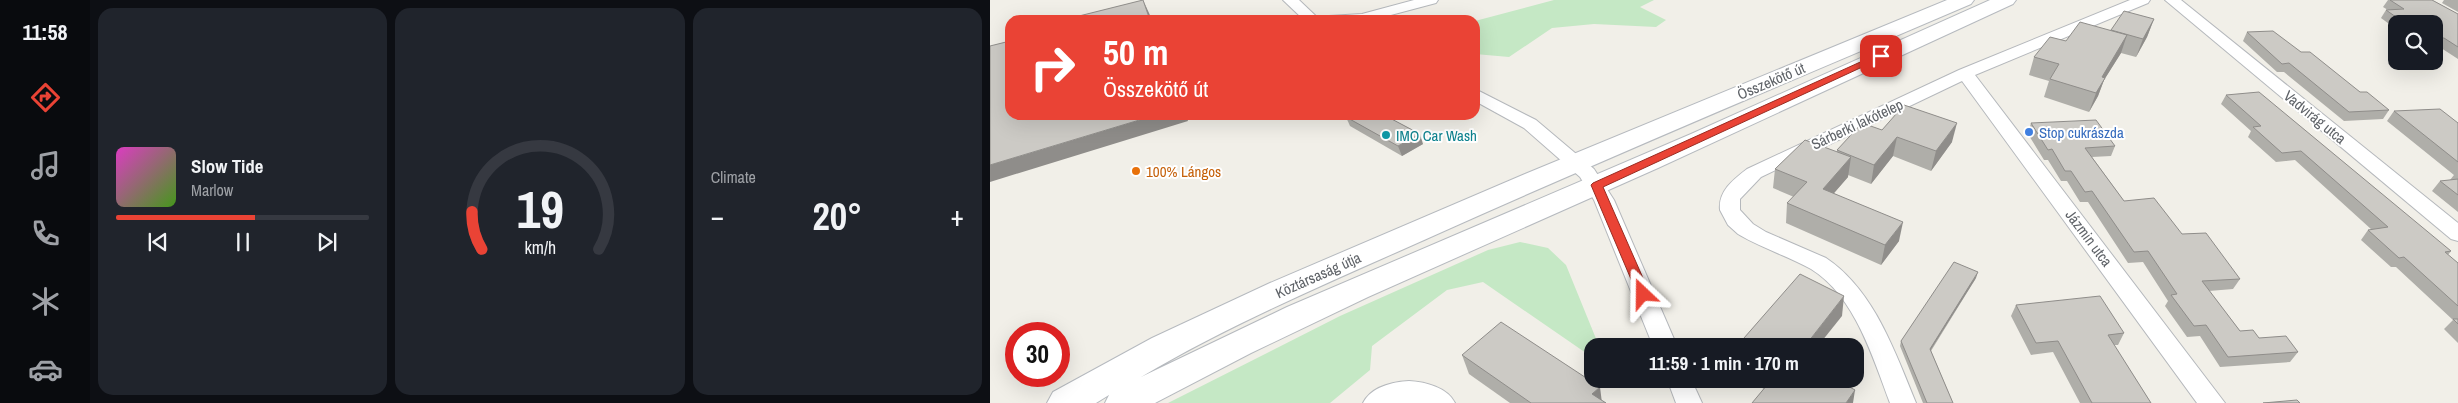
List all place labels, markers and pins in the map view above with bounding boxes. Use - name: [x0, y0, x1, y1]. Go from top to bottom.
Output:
- pin: [1860, 35, 1902, 77]
- place label: Stop cukrászda: [2039, 122, 2124, 143]
- place label: IMO Car Wash: [1396, 125, 1477, 146]
- marker: Stop cukrászda: [2023, 126, 2035, 138]
- marker: IMO Car Wash: [1380, 129, 1392, 141]
- place label: 100% Lángos: [1146, 161, 1221, 182]
- marker: 100% Lángos: [1130, 165, 1142, 177]

